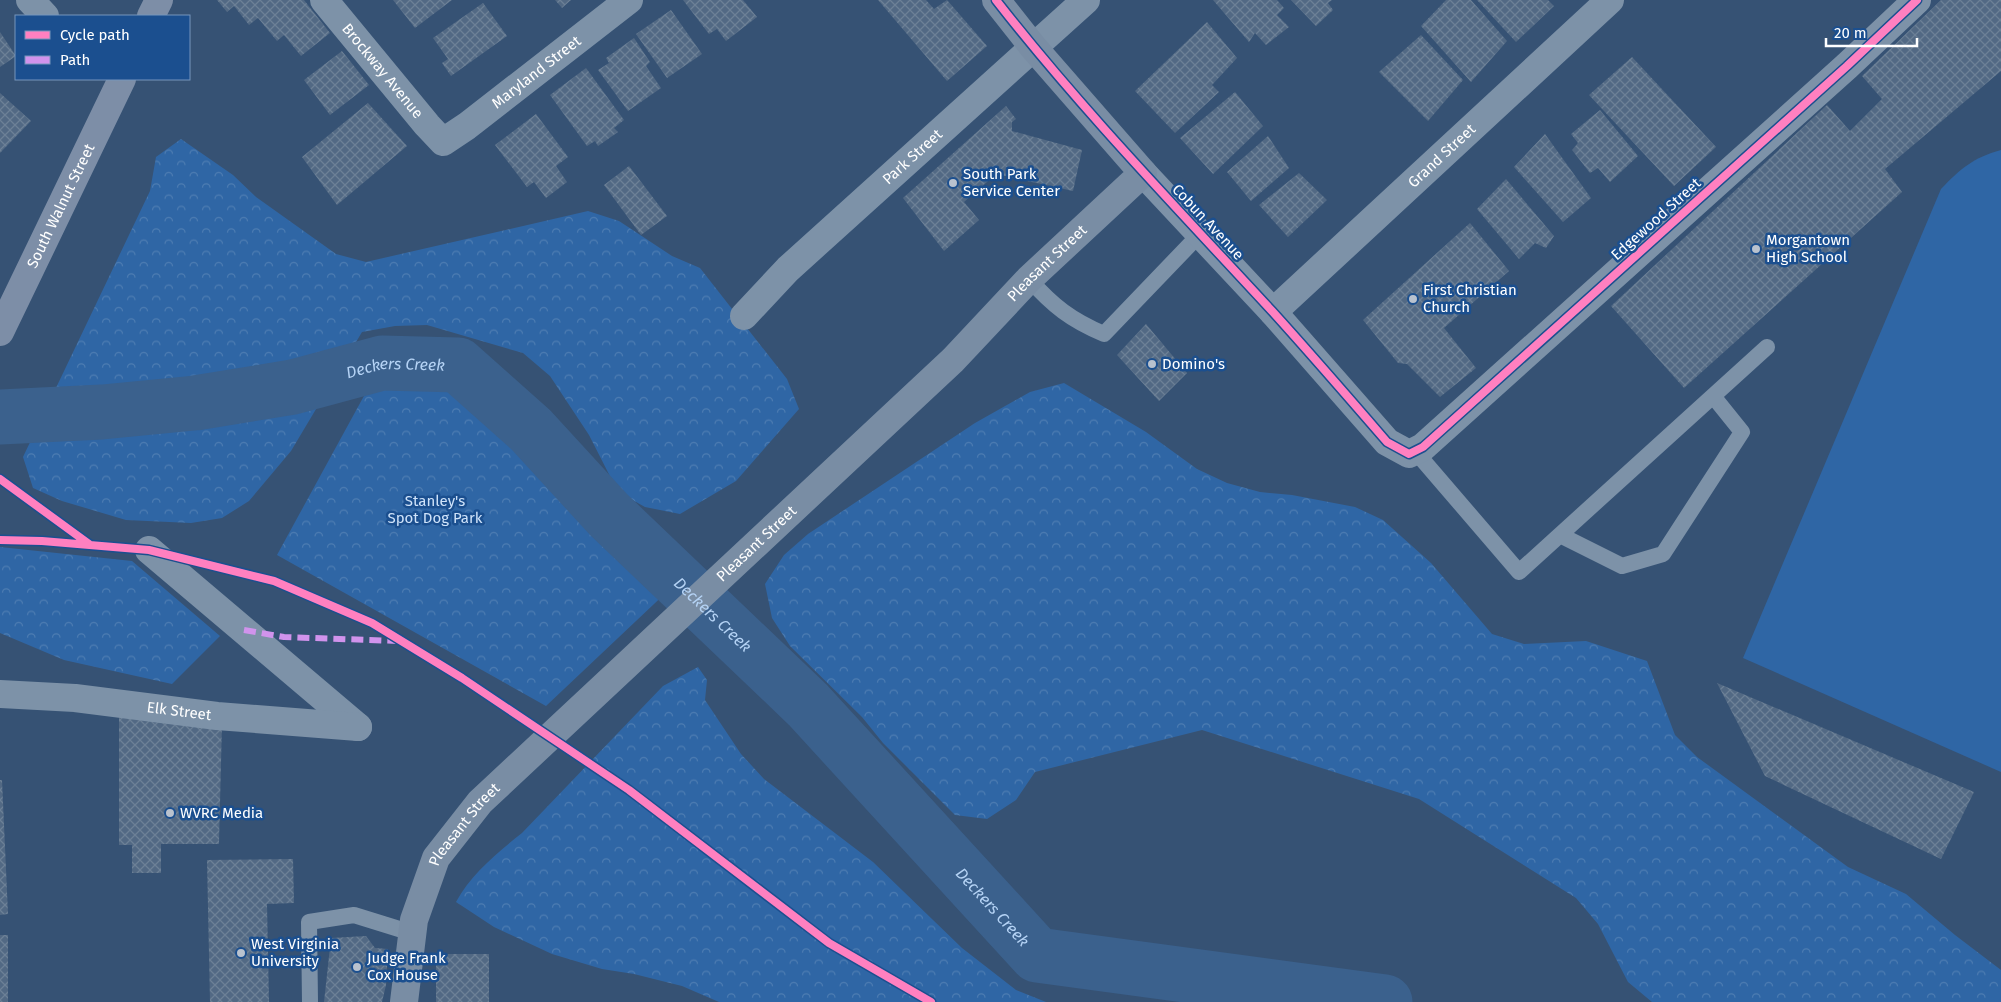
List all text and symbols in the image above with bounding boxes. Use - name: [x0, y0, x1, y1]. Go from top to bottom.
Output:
- legend: [15, 15, 190, 80]
- scale bar: [1826, 15, 1917, 47]
- street label: Brockway Avenue: [338, 20, 427, 122]
- text: 20 m: [1834, 24, 1867, 42]
- text: Cycle path: [60, 26, 130, 44]
- street label: Maryland Street: [488, 31, 585, 112]
- text: Path: [60, 51, 90, 69]
- street label: Grand Street: [1404, 120, 1480, 191]
- street label: Park Street: [879, 125, 946, 188]
- street label: South Walnut Street: [23, 140, 99, 271]
- place label: South Park Service Center: [963, 165, 1060, 200]
- street label: Edgewood Street: [1607, 174, 1705, 264]
- marker: South Park Service Center: [947, 177, 959, 189]
- street label: Cobun Avenue: [1168, 180, 1248, 264]
- street label: Pleasant Street: [1004, 221, 1091, 305]
- place label: Morgantown High School: [1766, 231, 1850, 266]
- marker: Morgantown High School: [1750, 243, 1762, 255]
- place label: First Christian Church: [1423, 281, 1517, 316]
- marker: First Christian Church: [1407, 293, 1419, 305]
- water label: Deckers Creek: [344, 354, 445, 382]
- place label: Domino's: [1162, 355, 1225, 373]
- marker: Domino's: [1146, 358, 1158, 370]
- park label: Stanley's Spot Dog Park: [388, 492, 483, 527]
- street label: Pleasant Street: [713, 502, 801, 585]
- water label: Deckers Creek: [670, 573, 756, 656]
- street label: Elk Street: [146, 698, 213, 724]
- street label: Pleasant Street: [425, 779, 504, 868]
- place label: WVRC Media: [180, 804, 263, 822]
- marker: WVRC Media: [164, 807, 176, 819]
- water label: Deckers Creek: [952, 864, 1033, 951]
- place label: West Virginia University: [251, 935, 339, 970]
- marker: West Virginia University: [235, 947, 247, 959]
- place label: Judge Frank Cox House: [367, 949, 446, 984]
- marker: Judge Frank Cox House: [351, 961, 363, 973]

